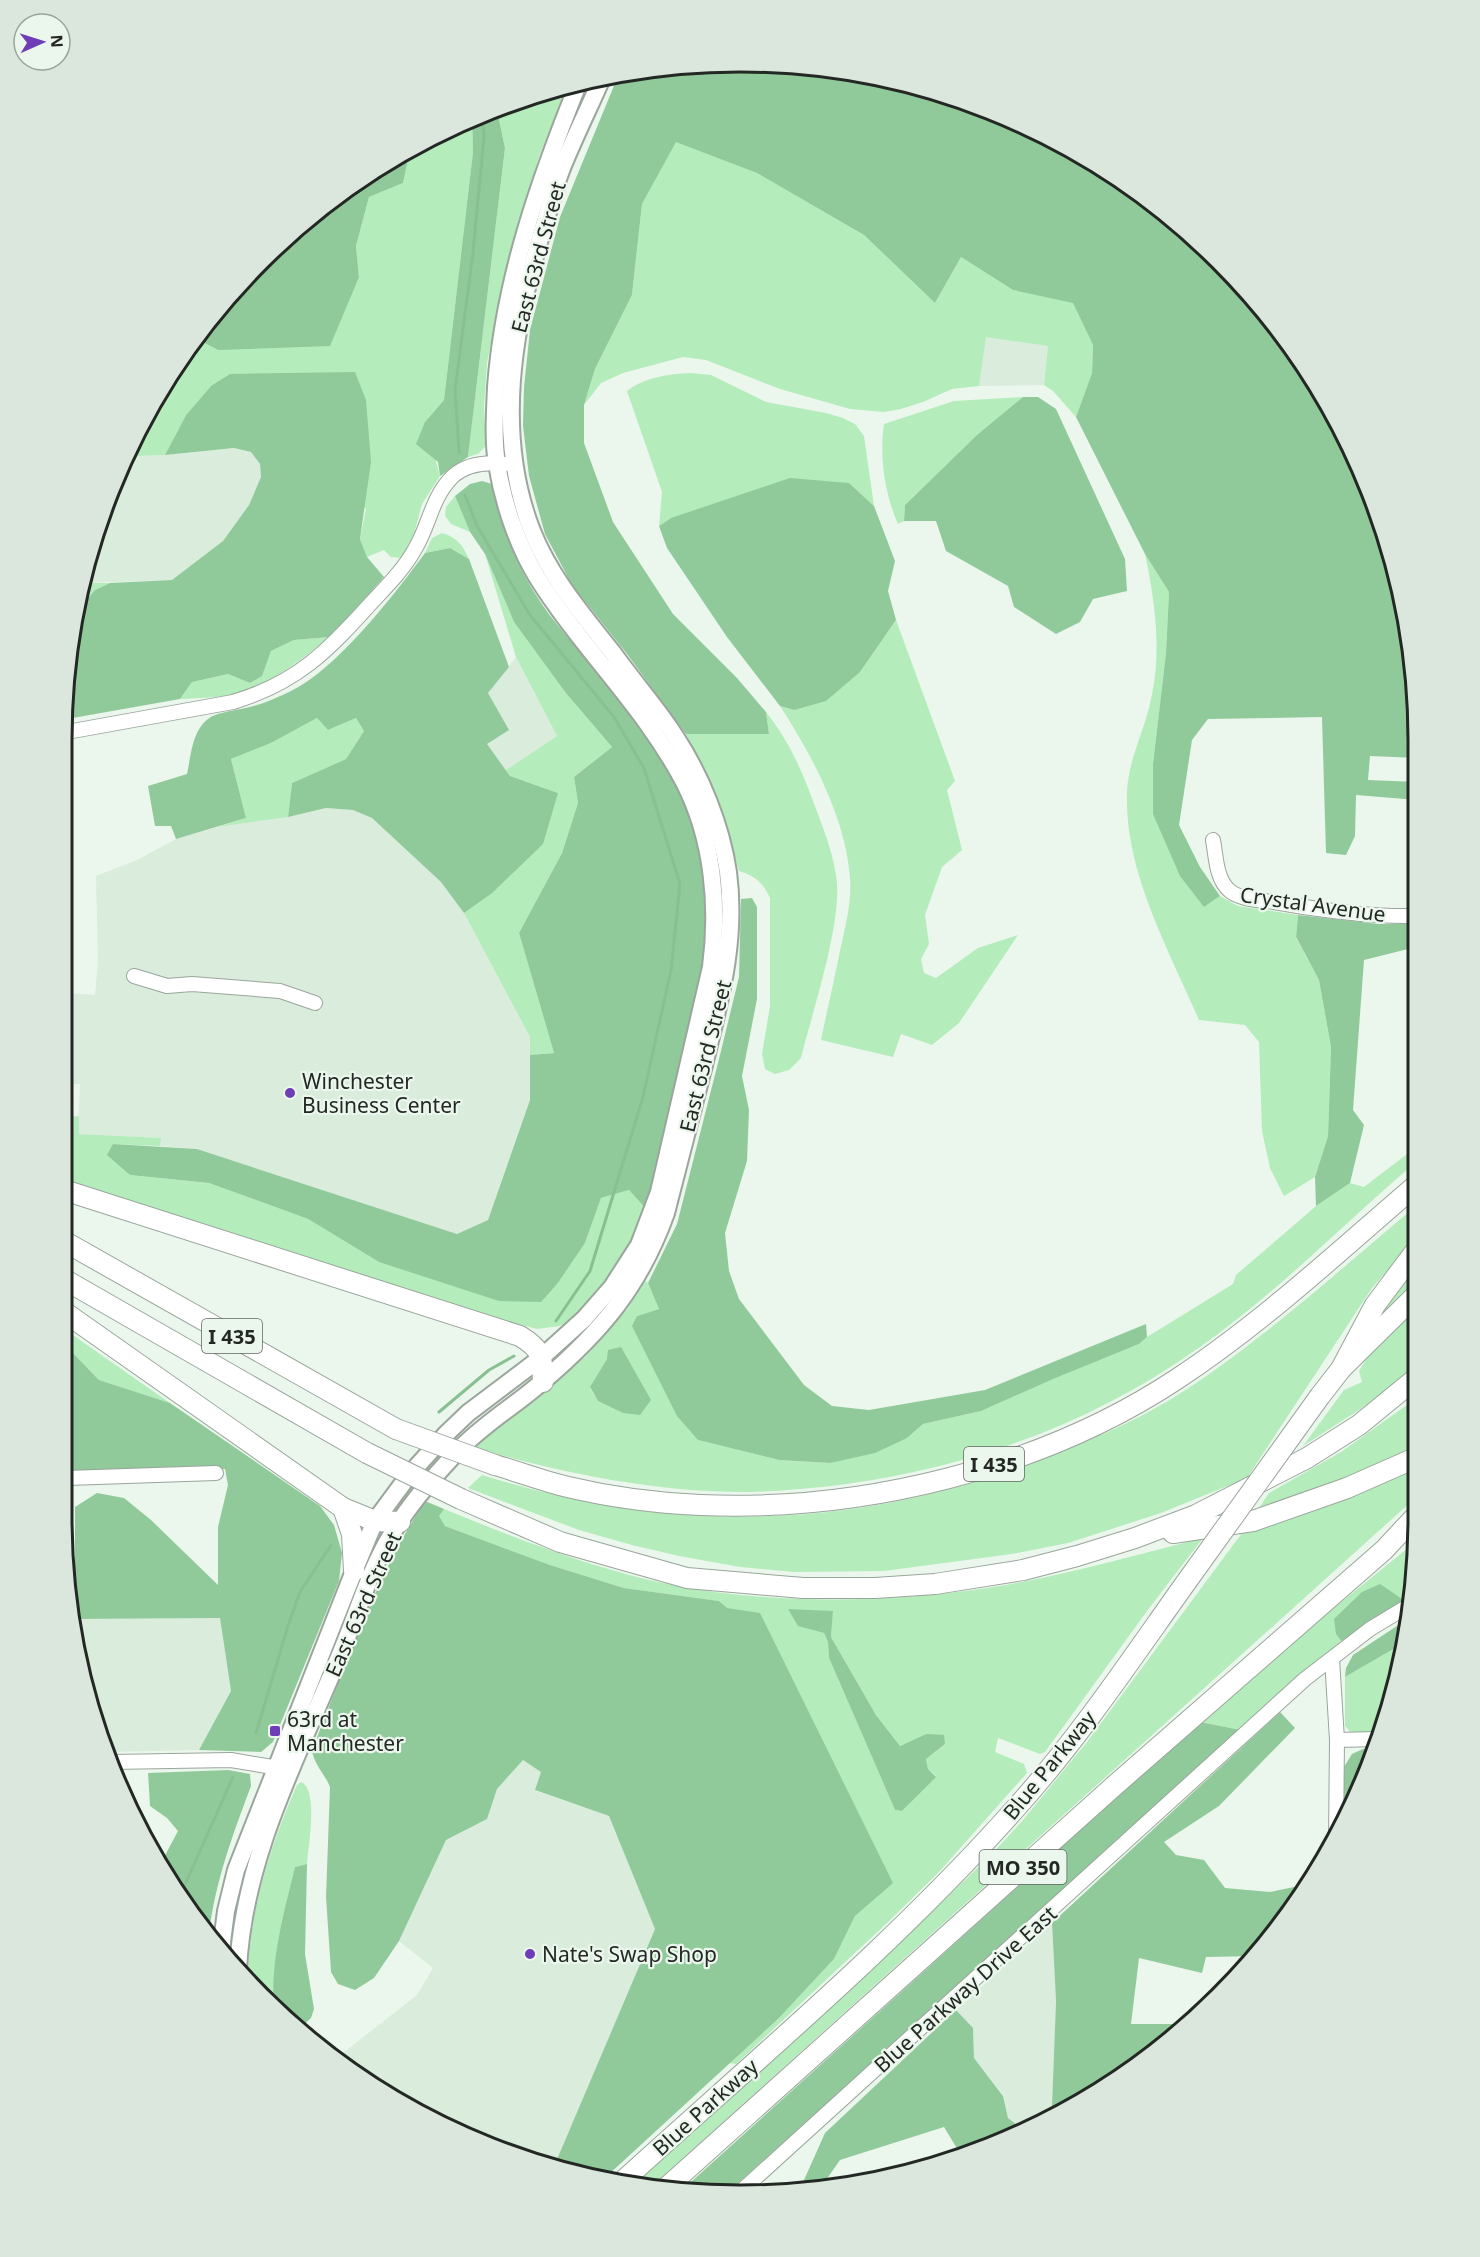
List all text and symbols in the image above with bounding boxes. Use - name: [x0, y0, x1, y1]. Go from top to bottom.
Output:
- north arrow: [12, 12, 72, 72]
- text: N: [46, 34, 68, 48]
- street label: East 63rd Street: [504, 178, 572, 336]
- street label: Crystal Avenue: [1238, 880, 1388, 928]
- street label: East 63rd Street: [673, 977, 738, 1135]
- place label: Winchester Business Center: [302, 1067, 461, 1119]
- marker: Winchester Business Center: [283, 1086, 297, 1100]
- road number: I 435: [202, 1319, 262, 1353]
- road number: I 435: [964, 1447, 1024, 1481]
- street label: East 63rd Street: [319, 1527, 408, 1681]
- street label: Blue Parkway: [996, 1704, 1102, 1825]
- place label: 63rd at Manchester: [287, 1705, 404, 1757]
- marker: 63rd at Manchester: [268, 1724, 282, 1738]
- road number: MO 350: [980, 1850, 1066, 1884]
- street label: Blue Parkway Drive East: [868, 1899, 1063, 2079]
- place label: Nate's Swap Shop: [542, 1940, 717, 1968]
- marker: Nate's Swap Shop: [523, 1947, 537, 1961]
- street label: Blue Parkway: [646, 2052, 764, 2162]

